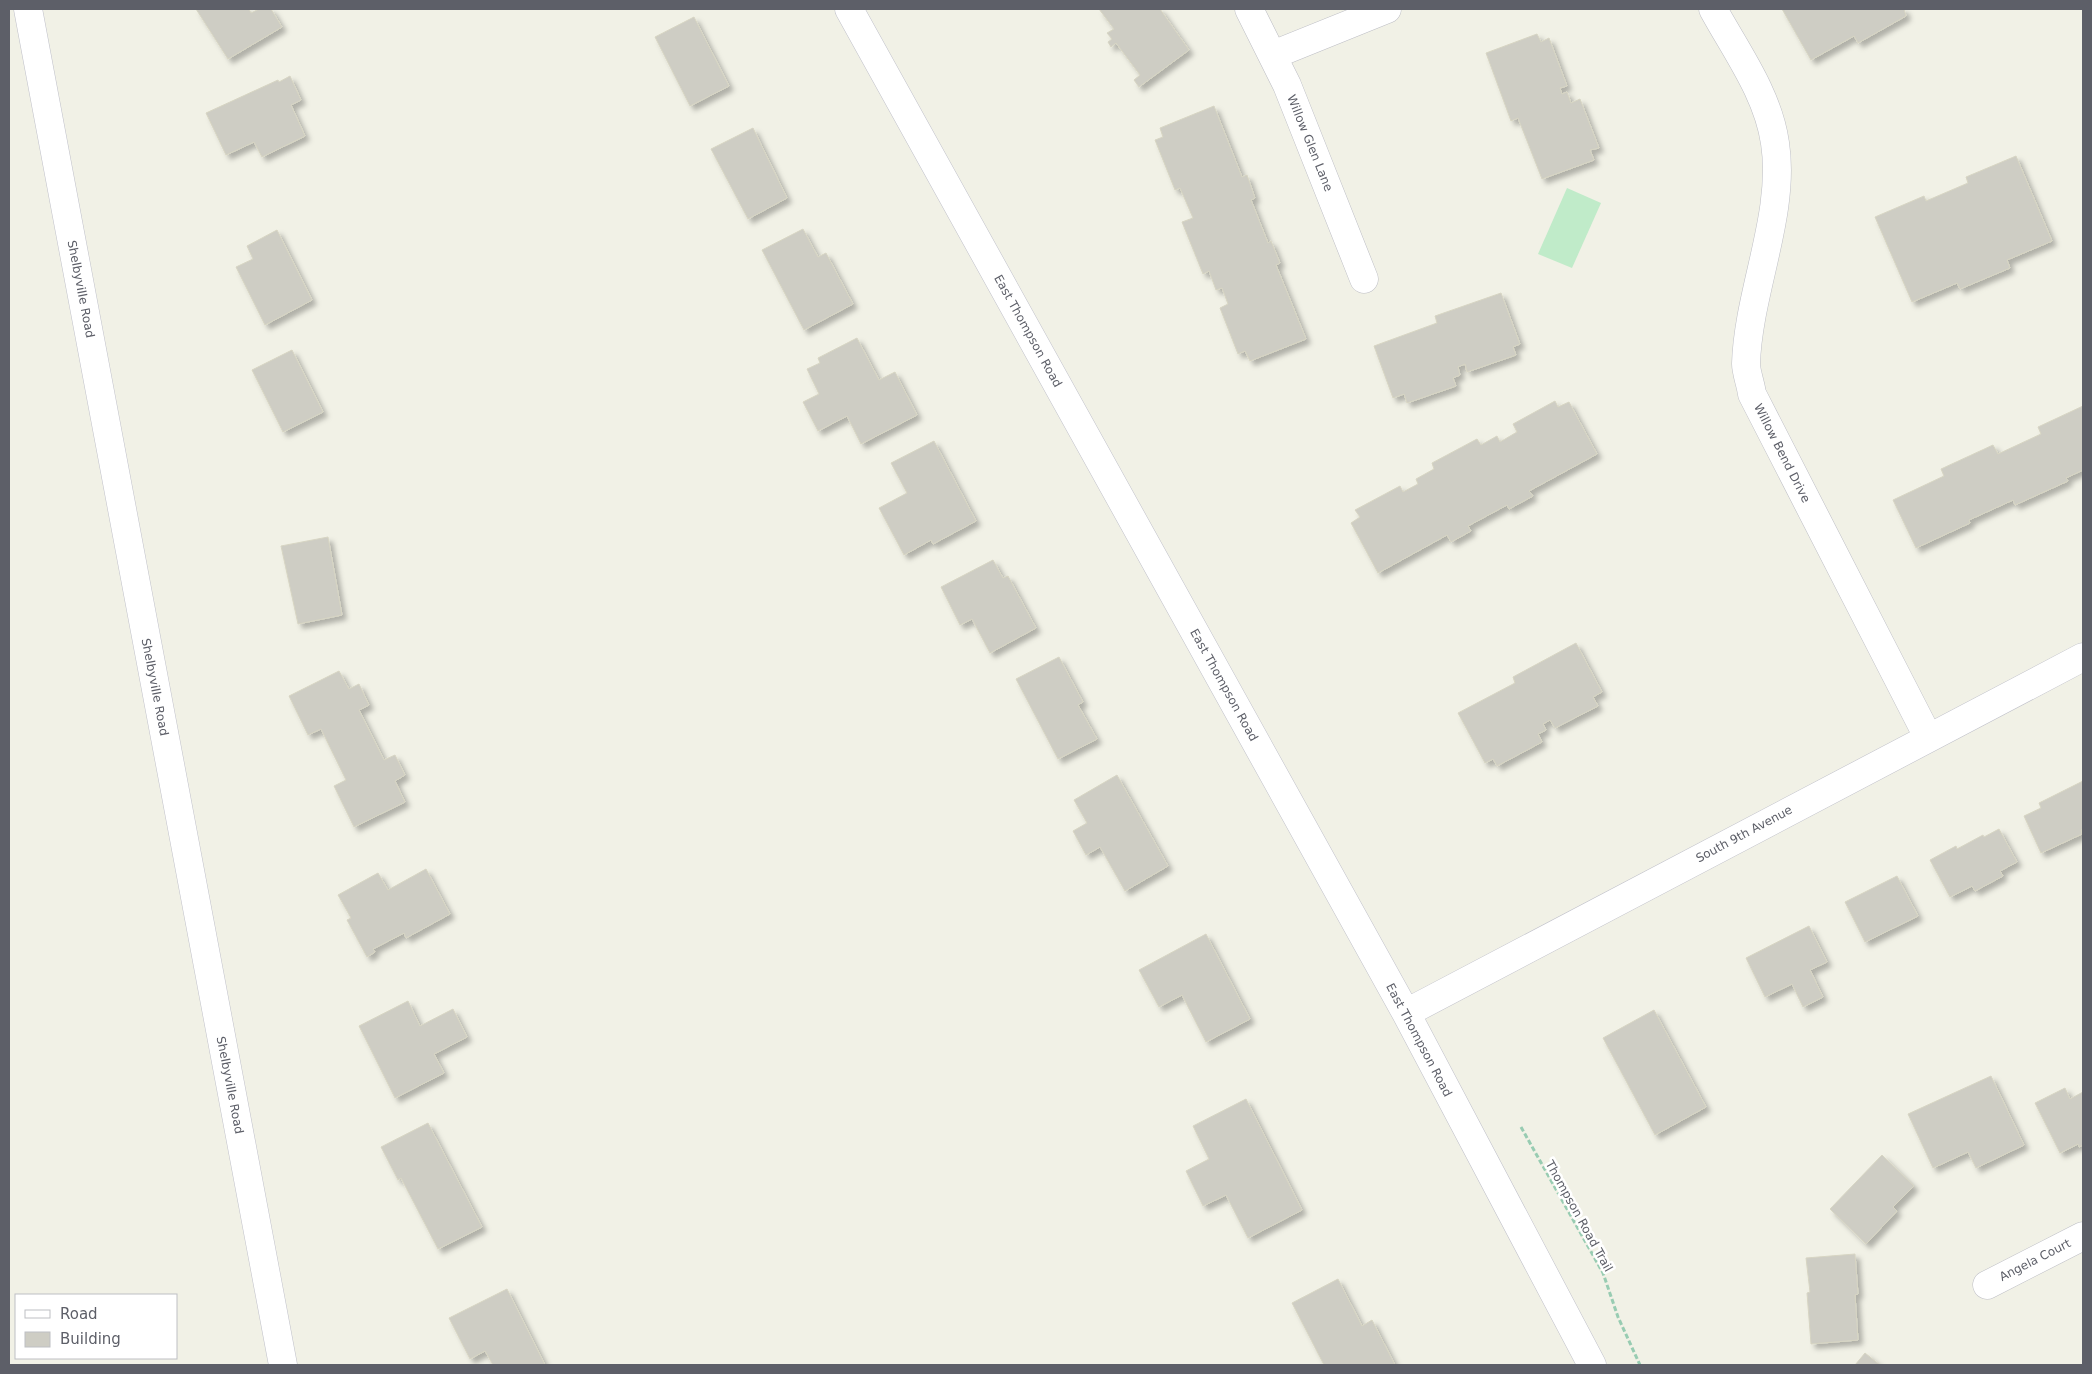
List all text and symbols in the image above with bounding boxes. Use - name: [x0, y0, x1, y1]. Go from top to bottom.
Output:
- street label: Willow Glen Lane: [1284, 93, 1336, 193]
- street label: Shelbyville Road: [65, 239, 97, 339]
- street label: East Thompson Road: [991, 272, 1065, 390]
- street label: Willow Bend Drive: [1751, 401, 1813, 505]
- street label: East Thompson Road: [1187, 626, 1261, 744]
- street label: Shelbyville Road: [139, 637, 171, 737]
- street label: South 9th Avenue: [1693, 803, 1795, 865]
- street label: East Thompson Road: [1383, 981, 1455, 1099]
- street label: Shelbyville Road: [214, 1035, 246, 1135]
- street label: Thompson Road Trail: [1542, 1157, 1615, 1274]
- street label: Angela Court: [1997, 1236, 2073, 1284]
- legend: [15, 1294, 178, 1359]
- text: Road: [60, 1305, 98, 1323]
- text: Building: [60, 1330, 121, 1348]

